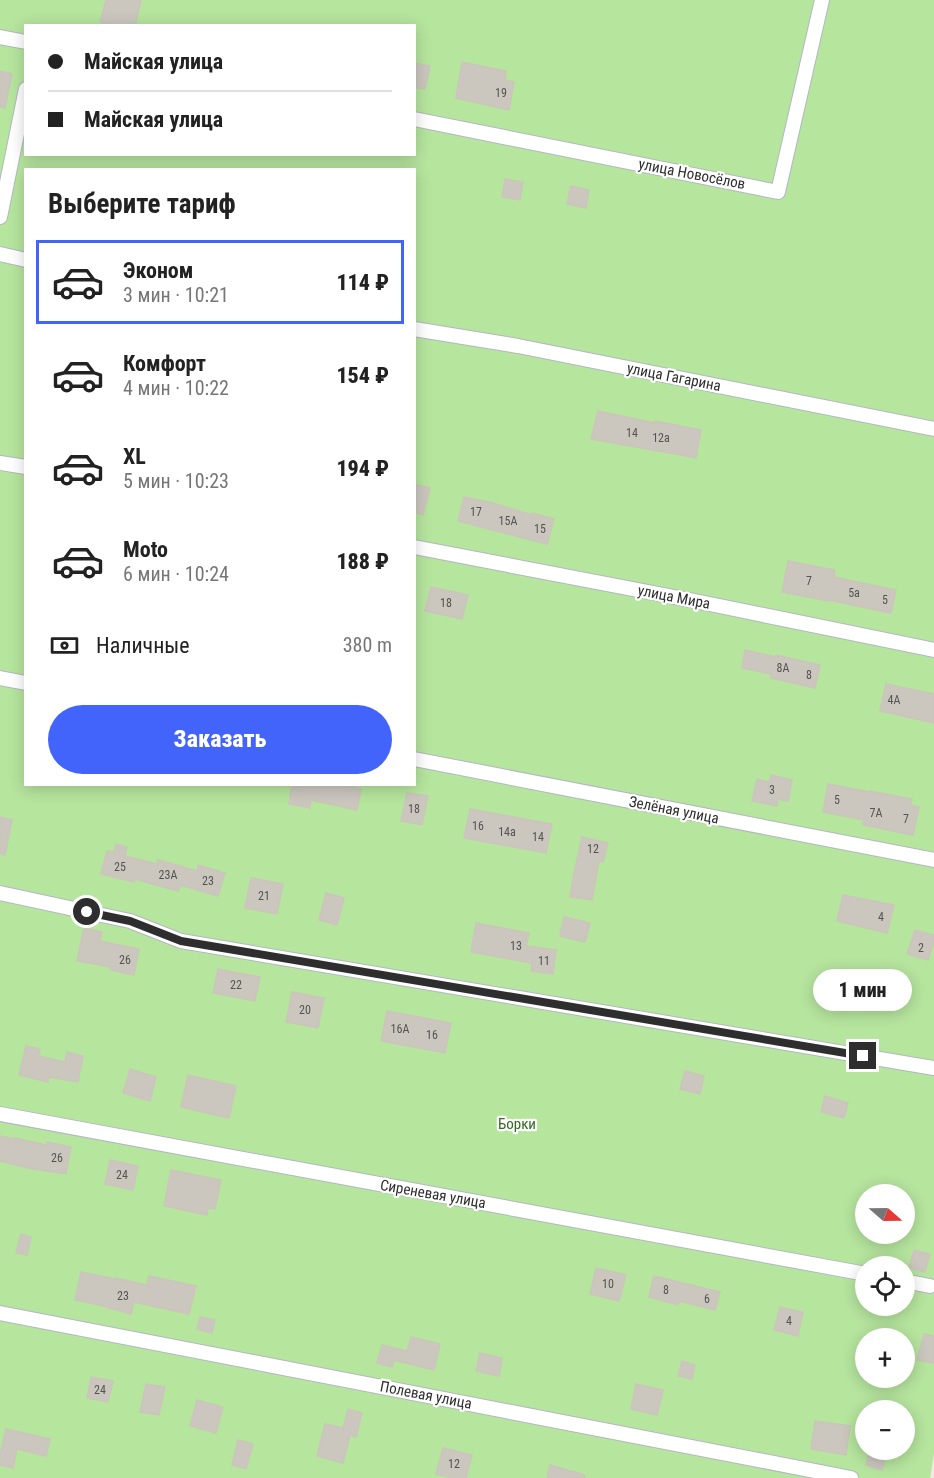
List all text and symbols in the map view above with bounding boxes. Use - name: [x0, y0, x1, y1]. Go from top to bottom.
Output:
- text: Майская улица: [84, 49, 223, 74]
- house number: 19: [495, 86, 507, 100]
- text: Майская улица: [84, 107, 223, 132]
- street label: улица Новосёлов: [637, 155, 747, 193]
- text: Выберите тариф: [48, 188, 236, 220]
- icon: car: [51, 255, 105, 309]
- text: Эконом: [123, 258, 193, 283]
- text: 114 ₽: [336, 270, 389, 295]
- text: 3 мин · 10:21: [123, 283, 229, 307]
- icon: car: [51, 348, 105, 402]
- text: Комфорт: [123, 351, 206, 376]
- street label: улица Гагарина: [626, 359, 722, 395]
- text: 154 ₽: [336, 363, 389, 388]
- text: 4 мин · 10:22: [123, 376, 229, 400]
- house number: 14: [626, 426, 638, 440]
- house number: 12а: [652, 431, 670, 445]
- icon: car: [51, 441, 105, 495]
- text: XL: [123, 444, 146, 469]
- text: 194 ₽: [336, 456, 389, 481]
- text: 5 мин · 10:23: [123, 469, 229, 493]
- house number: 17: [470, 505, 482, 519]
- house number: 15А: [499, 514, 517, 528]
- house number: 15: [534, 522, 546, 536]
- icon: car: [51, 534, 105, 588]
- text: Moto: [123, 537, 168, 562]
- text: 188 ₽: [336, 549, 389, 574]
- text: 6 мин · 10:24: [123, 562, 229, 586]
- house number: 7: [806, 574, 812, 588]
- street label: улица Мира: [636, 581, 712, 613]
- house number: 5а: [848, 586, 860, 600]
- house number: 5: [882, 593, 888, 607]
- house number: 18: [440, 596, 452, 610]
- icon: cash: [48, 629, 81, 662]
- text: Наличные: [96, 633, 190, 658]
- text: 380 m: [343, 633, 392, 657]
- house number: 8А: [777, 661, 790, 675]
- house number: 8: [806, 668, 812, 682]
- house number: 4А: [888, 693, 901, 707]
- button: Заказать: [48, 705, 392, 774]
- house number: 3: [769, 783, 775, 797]
- street label: Зелёная улица: [627, 792, 721, 828]
- house number: 5: [834, 793, 840, 807]
- house number: 18: [408, 802, 420, 816]
- house number: 7А: [870, 806, 883, 820]
- house number: 7: [903, 812, 909, 826]
- house number: 16: [472, 819, 484, 833]
- house number: 14а: [498, 825, 516, 839]
- house number: 14: [532, 830, 544, 844]
- house number: 12: [587, 842, 599, 856]
- house number: 25: [114, 860, 126, 874]
- house number: 23А: [159, 868, 177, 882]
- house number: 23: [202, 874, 214, 888]
- house number: 21: [258, 889, 270, 903]
- route start: [73, 898, 100, 925]
- house number: 4: [878, 910, 884, 924]
- house number: 13: [510, 939, 522, 953]
- house number: 2: [918, 941, 924, 955]
- house number: 26: [119, 953, 131, 967]
- house number: 11: [538, 954, 550, 968]
- callout: 1 мин: [814, 969, 912, 1011]
- house number: 22: [230, 978, 242, 992]
- text: 1 мин: [839, 978, 886, 1002]
- house number: 20: [299, 1003, 311, 1017]
- house number: 16А: [391, 1022, 409, 1036]
- house number: 16: [426, 1028, 438, 1042]
- route end: [849, 1042, 876, 1069]
- park label: Борки: [498, 1115, 536, 1133]
- house number: 26: [51, 1151, 63, 1165]
- house number: 24: [116, 1168, 128, 1182]
- street label: Сиреневая улица: [379, 1176, 487, 1212]
- north arrow: [855, 1184, 915, 1244]
- map controls: [855, 1184, 915, 1460]
- button: locate: [855, 1256, 915, 1316]
- house number: 10: [602, 1277, 614, 1291]
- house number: 8: [663, 1283, 669, 1297]
- house number: 23: [117, 1289, 129, 1303]
- house number: 6: [704, 1292, 710, 1306]
- house number: 4: [786, 1314, 792, 1328]
- button: +: [855, 1328, 915, 1388]
- street label: Полевая улица: [379, 1377, 473, 1413]
- house number: 24: [94, 1383, 106, 1397]
- button: −: [855, 1400, 915, 1460]
- house number: 12: [448, 1457, 460, 1471]

